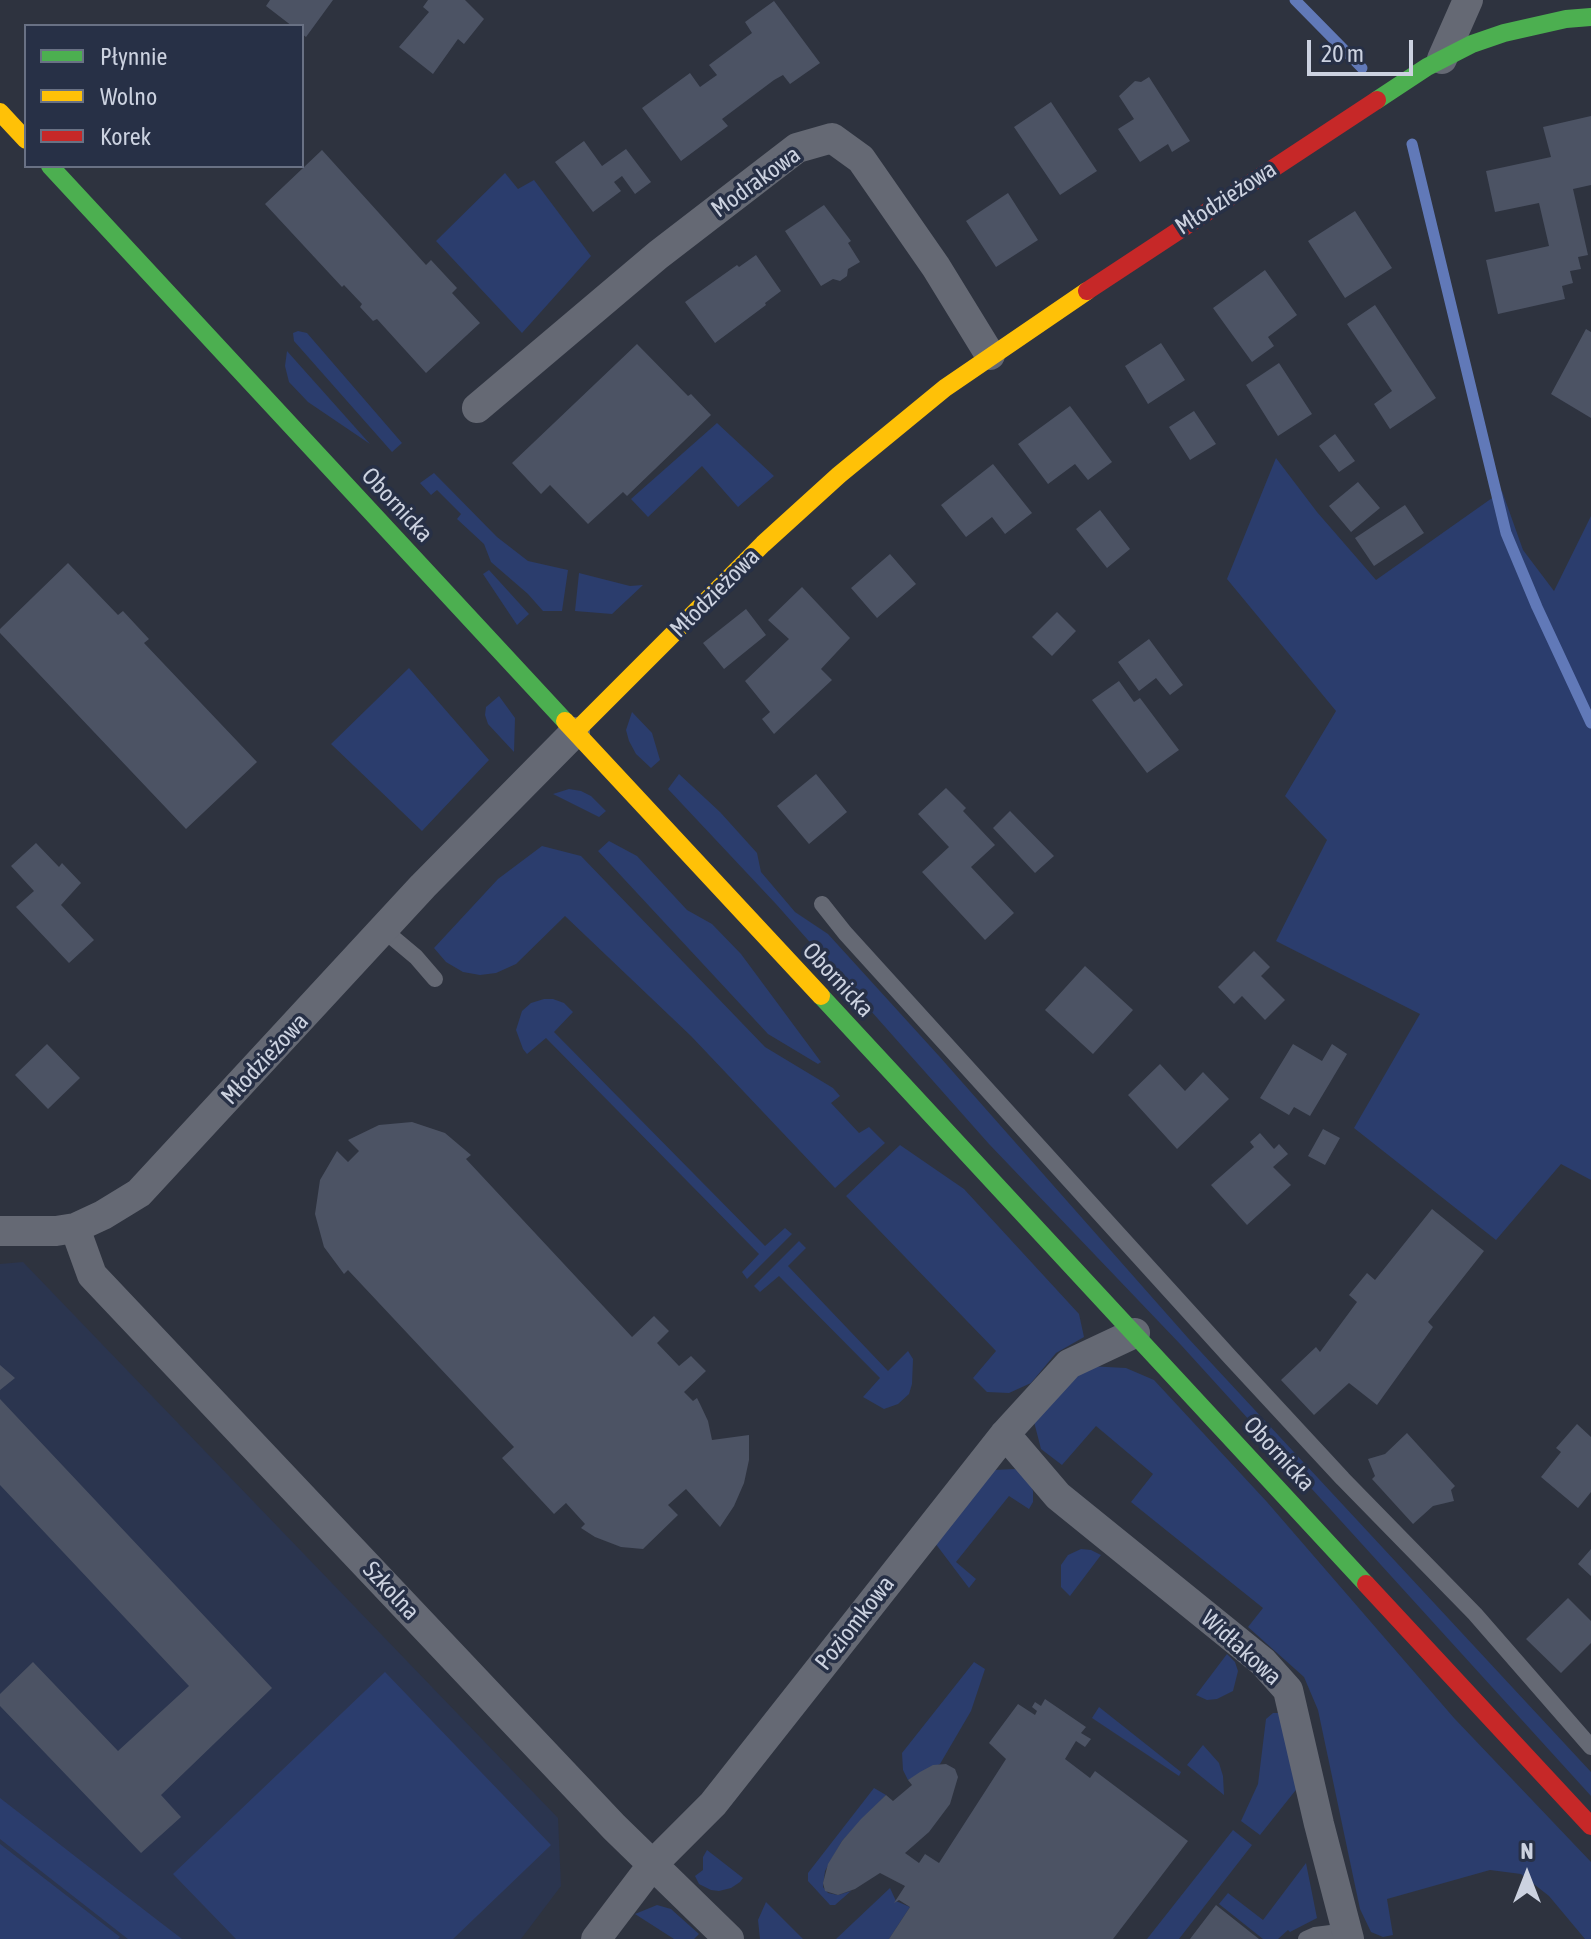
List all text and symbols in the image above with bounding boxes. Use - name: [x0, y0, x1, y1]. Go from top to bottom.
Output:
- legend: [24, 24, 304, 168]
- scale bar: [1311, 24, 1417, 74]
- text: 20 m: [1321, 40, 1364, 67]
- text: Płynnie: [100, 43, 167, 70]
- text: Wolno: [100, 83, 157, 110]
- text: Korek: [100, 123, 151, 150]
- street label: Modrakowa: [706, 140, 806, 224]
- street label: Młodzieżowa: [1170, 155, 1282, 241]
- street label: Obornicka: [355, 462, 439, 548]
- street label: Młodzieżowa: [664, 542, 766, 644]
- street label: Obornicka: [796, 937, 880, 1023]
- street label: Młodzieżowa: [215, 1007, 315, 1111]
- street label: Obornicka: [1237, 1411, 1321, 1497]
- street label: Szkolna: [357, 1556, 425, 1626]
- street label: Poziomkowa: [809, 1570, 901, 1676]
- street label: Widłakowa: [1195, 1604, 1287, 1692]
- north arrow: [1487, 1835, 1567, 1915]
- text: N: [1521, 1838, 1533, 1864]

